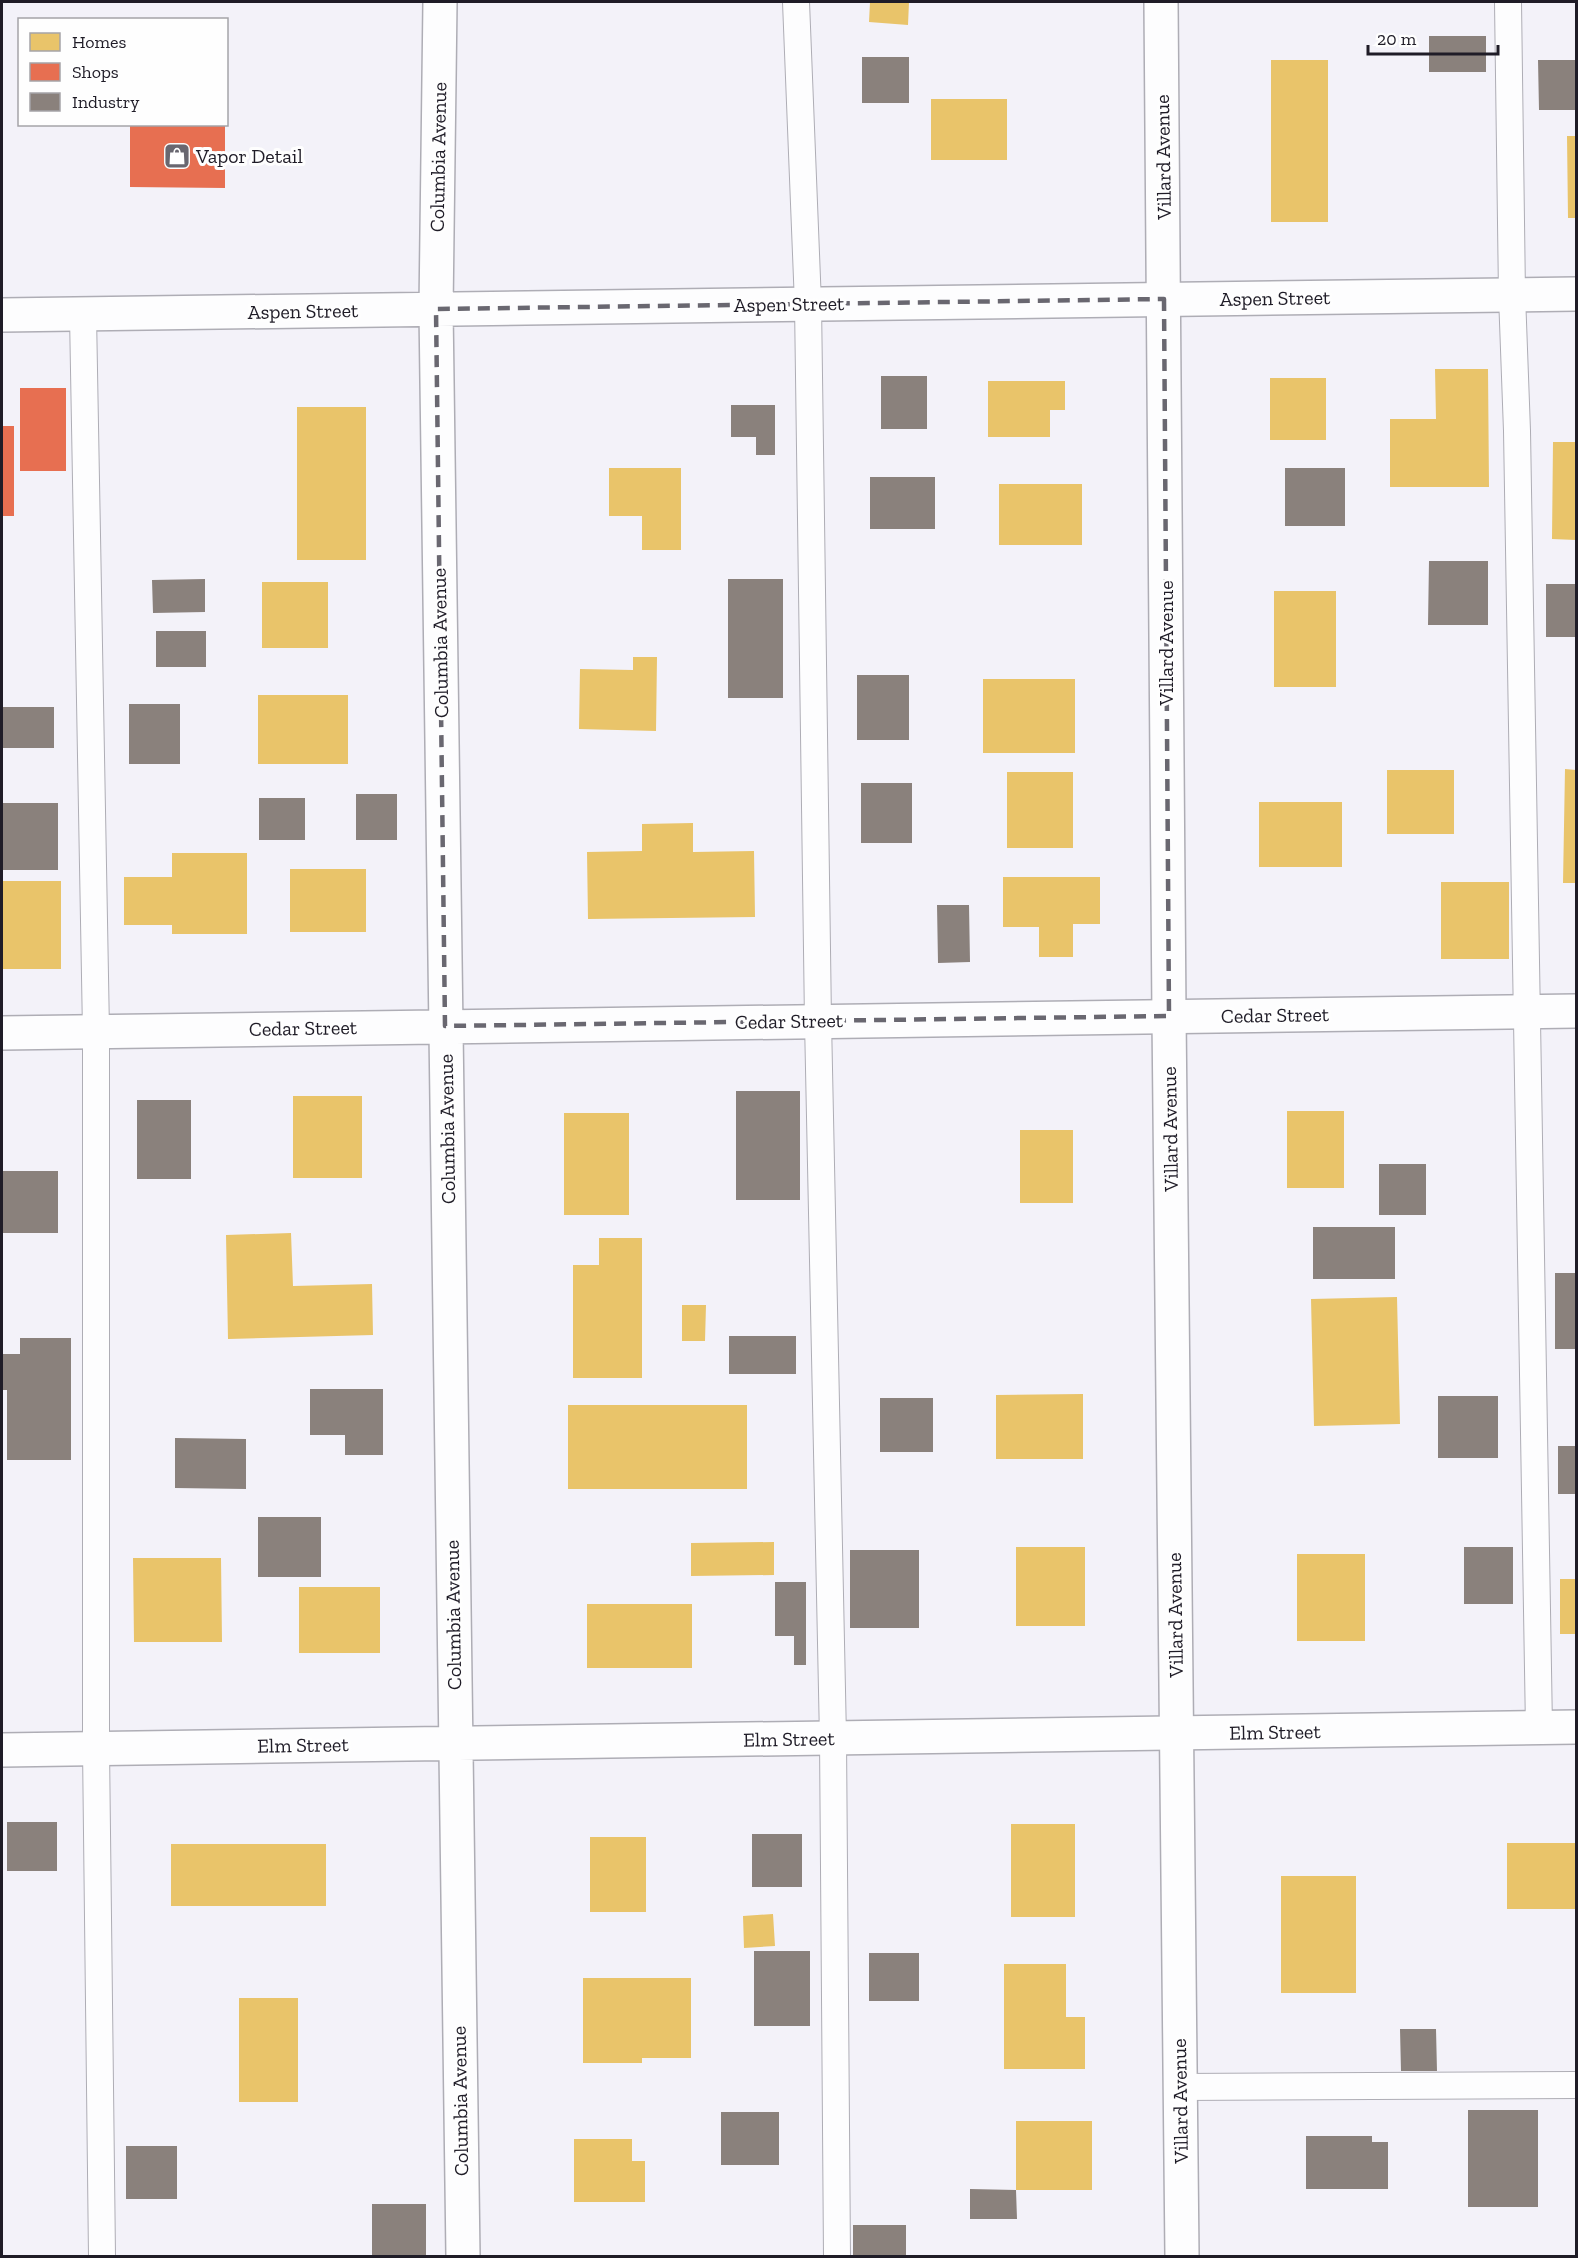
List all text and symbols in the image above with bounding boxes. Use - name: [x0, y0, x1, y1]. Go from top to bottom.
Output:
- legend: [18, 18, 228, 126]
- scale bar: [1368, 18, 1498, 56]
- text: 20 m: [1377, 28, 1417, 50]
- text: Homes: [72, 31, 126, 53]
- text: Shops: [72, 61, 119, 83]
- street label: Columbia Avenue: [425, 82, 451, 232]
- text: Industry: [72, 91, 140, 113]
- street label: Villard Avenue: [1150, 94, 1176, 221]
- shop icon: Vapor Detail: [162, 141, 192, 171]
- place label: Vapor Detail: [195, 144, 303, 168]
- street label: Aspen Street: [1219, 285, 1331, 311]
- street label: Aspen Street: [733, 291, 845, 317]
- street label: Aspen Street: [247, 298, 359, 324]
- street label: Columbia Avenue: [427, 568, 453, 718]
- street label: Villard Avenue: [1154, 580, 1178, 707]
- street label: Cedar Street: [1221, 1002, 1330, 1028]
- street label: Cedar Street: [735, 1008, 844, 1034]
- street label: Cedar Street: [249, 1015, 358, 1041]
- street label: Columbia Avenue: [434, 1054, 460, 1204]
- street label: Villard Avenue: [1157, 1066, 1183, 1193]
- street label: Columbia Avenue: [440, 1540, 466, 1690]
- street label: Villard Avenue: [1162, 1552, 1188, 1679]
- street label: Elm Street: [1229, 1719, 1322, 1745]
- street label: Elm Street: [743, 1726, 836, 1752]
- street label: Elm Street: [257, 1732, 350, 1758]
- street label: Columbia Avenue: [447, 2026, 473, 2176]
- street label: Villard Avenue: [1167, 2038, 1193, 2165]

